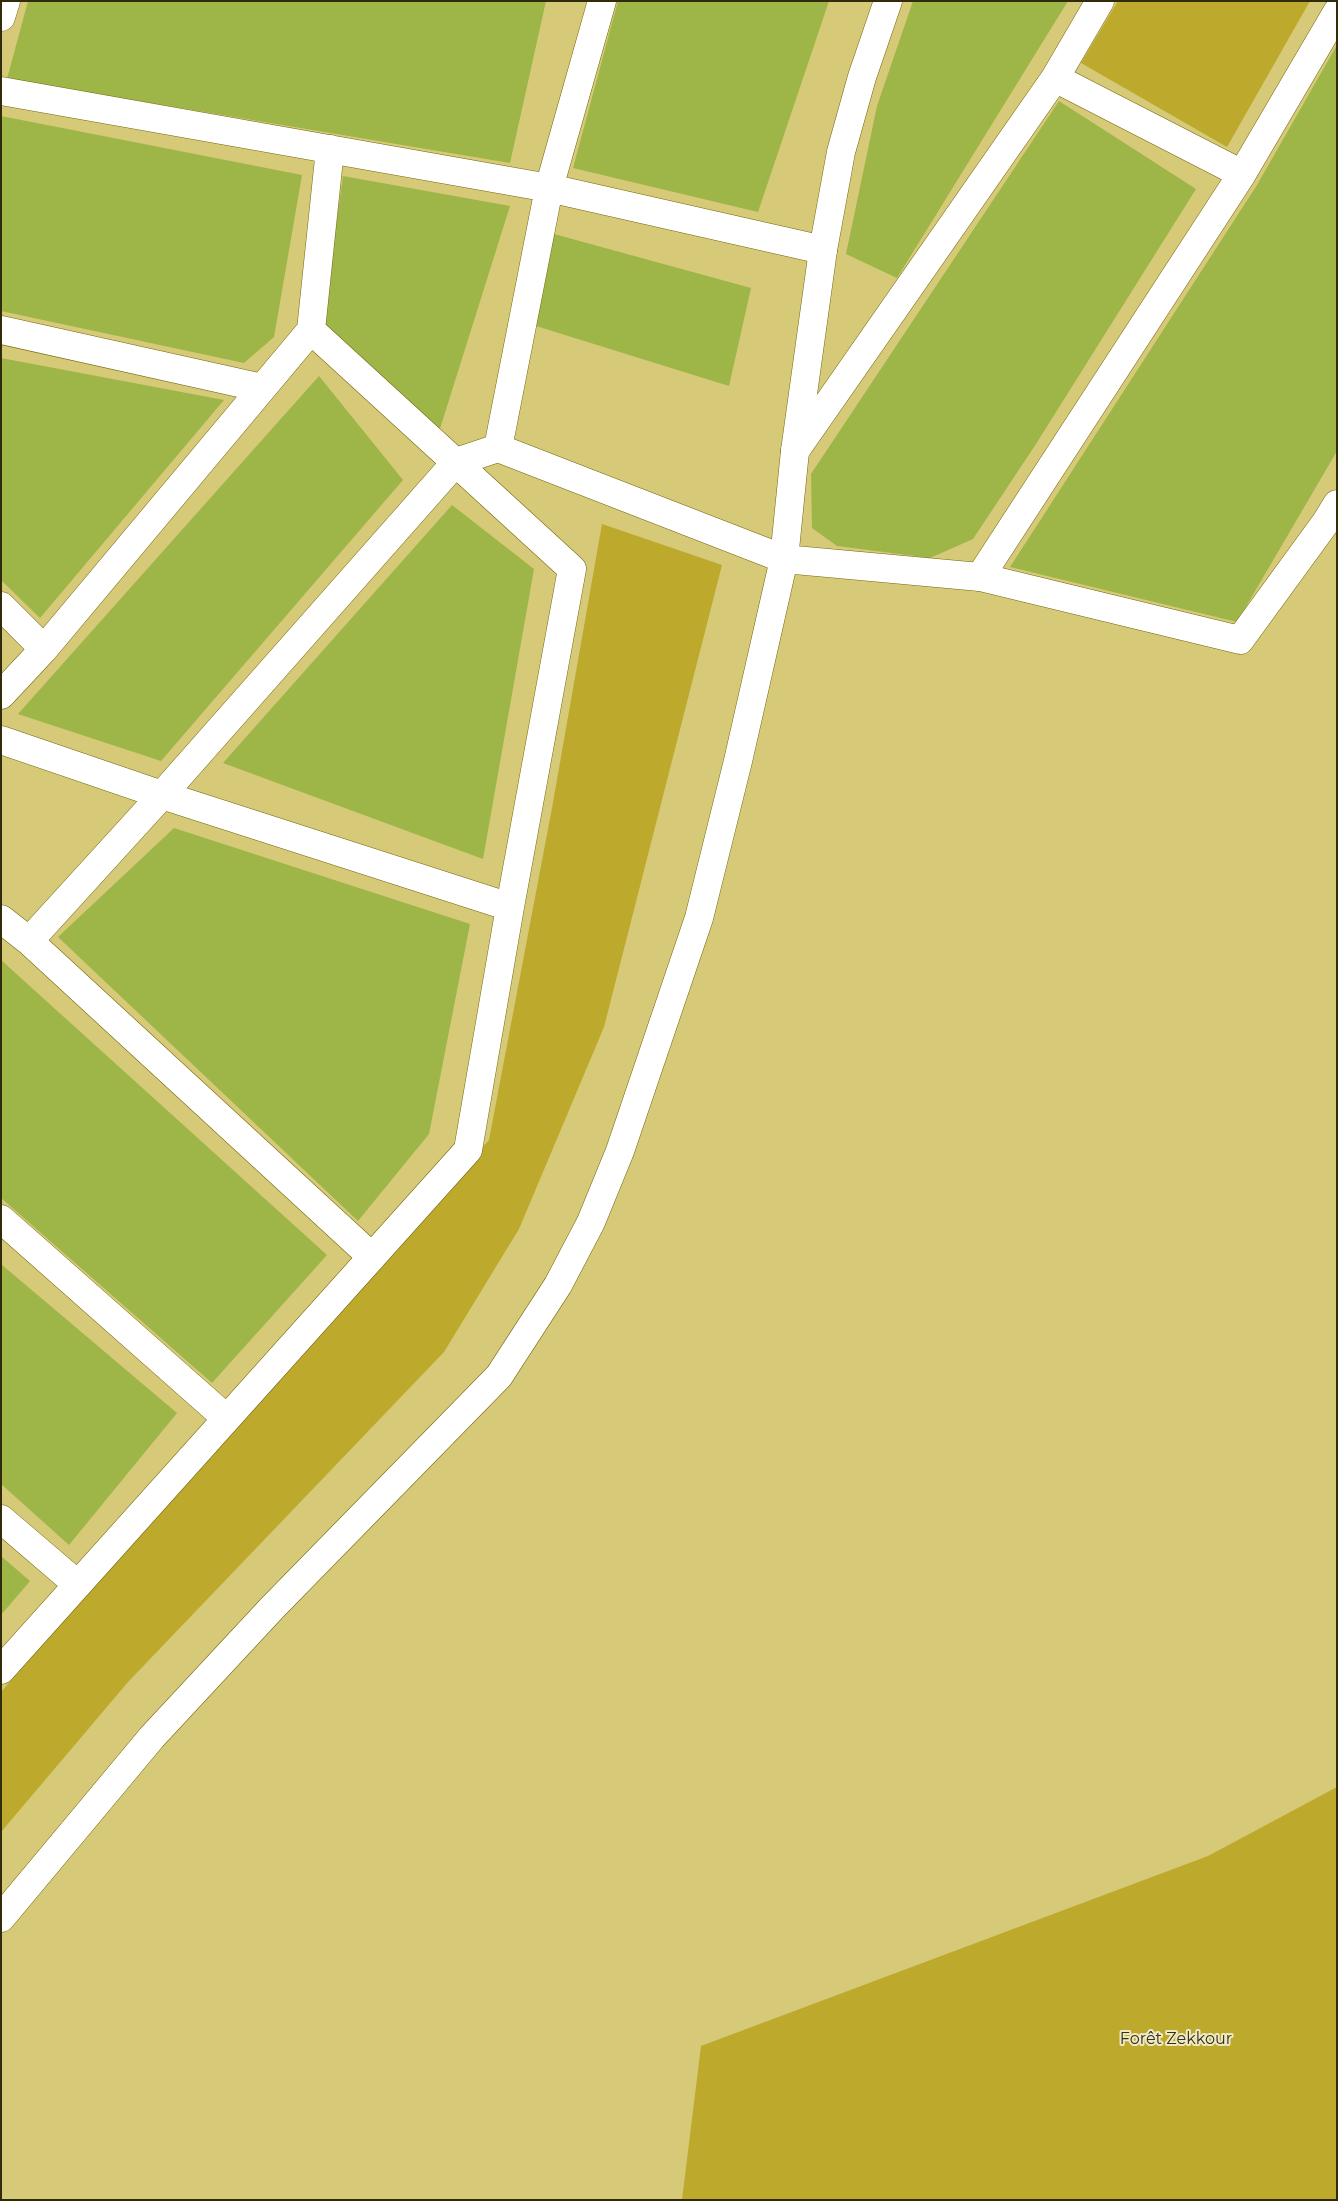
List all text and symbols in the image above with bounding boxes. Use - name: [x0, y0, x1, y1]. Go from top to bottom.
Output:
- park label: Forêt Zekkour: [1120, 2029, 1232, 2049]

